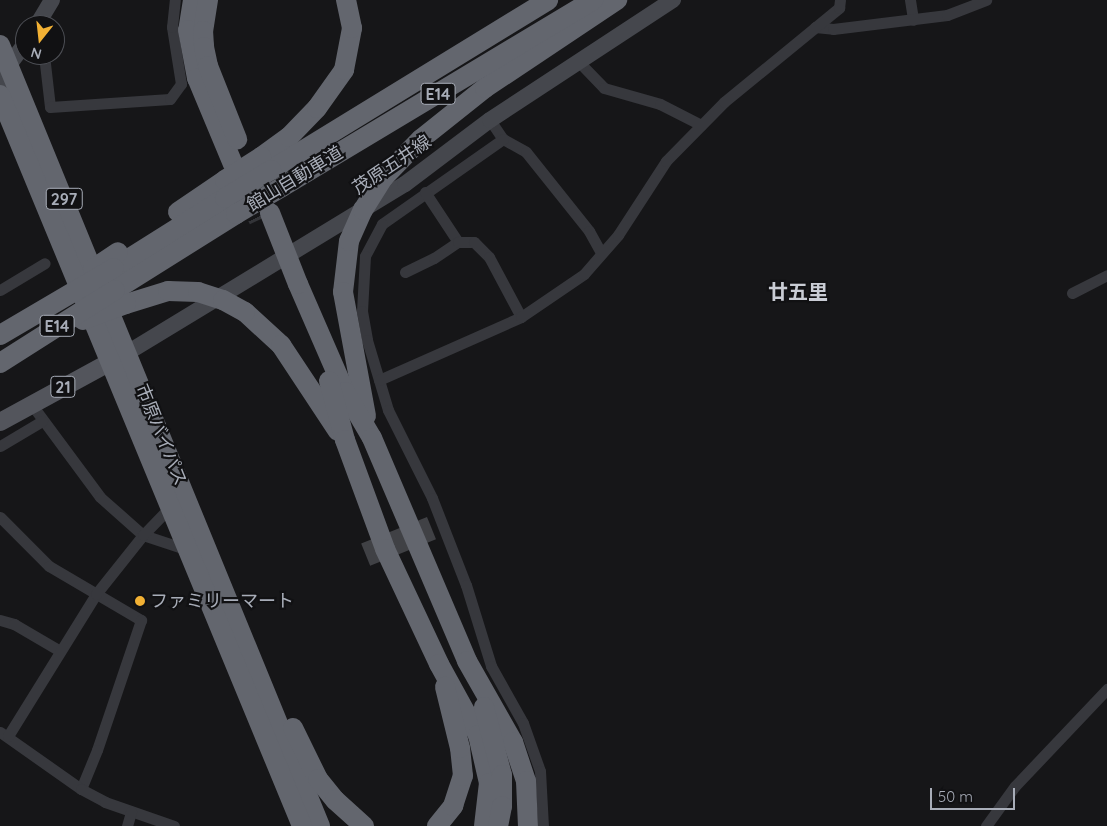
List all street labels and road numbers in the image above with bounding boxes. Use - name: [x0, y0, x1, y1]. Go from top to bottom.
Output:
- road number: E14: [420, 80, 456, 108]
- street label: 茂原五井線: [349, 131, 435, 199]
- street label: 館山自動車道: [243, 142, 347, 216]
- road number: 297: [45, 185, 83, 212]
- road number: E14: [40, 312, 74, 340]
- road number: 21: [49, 374, 77, 401]
- street label: 市原バイパス: [131, 381, 191, 489]

